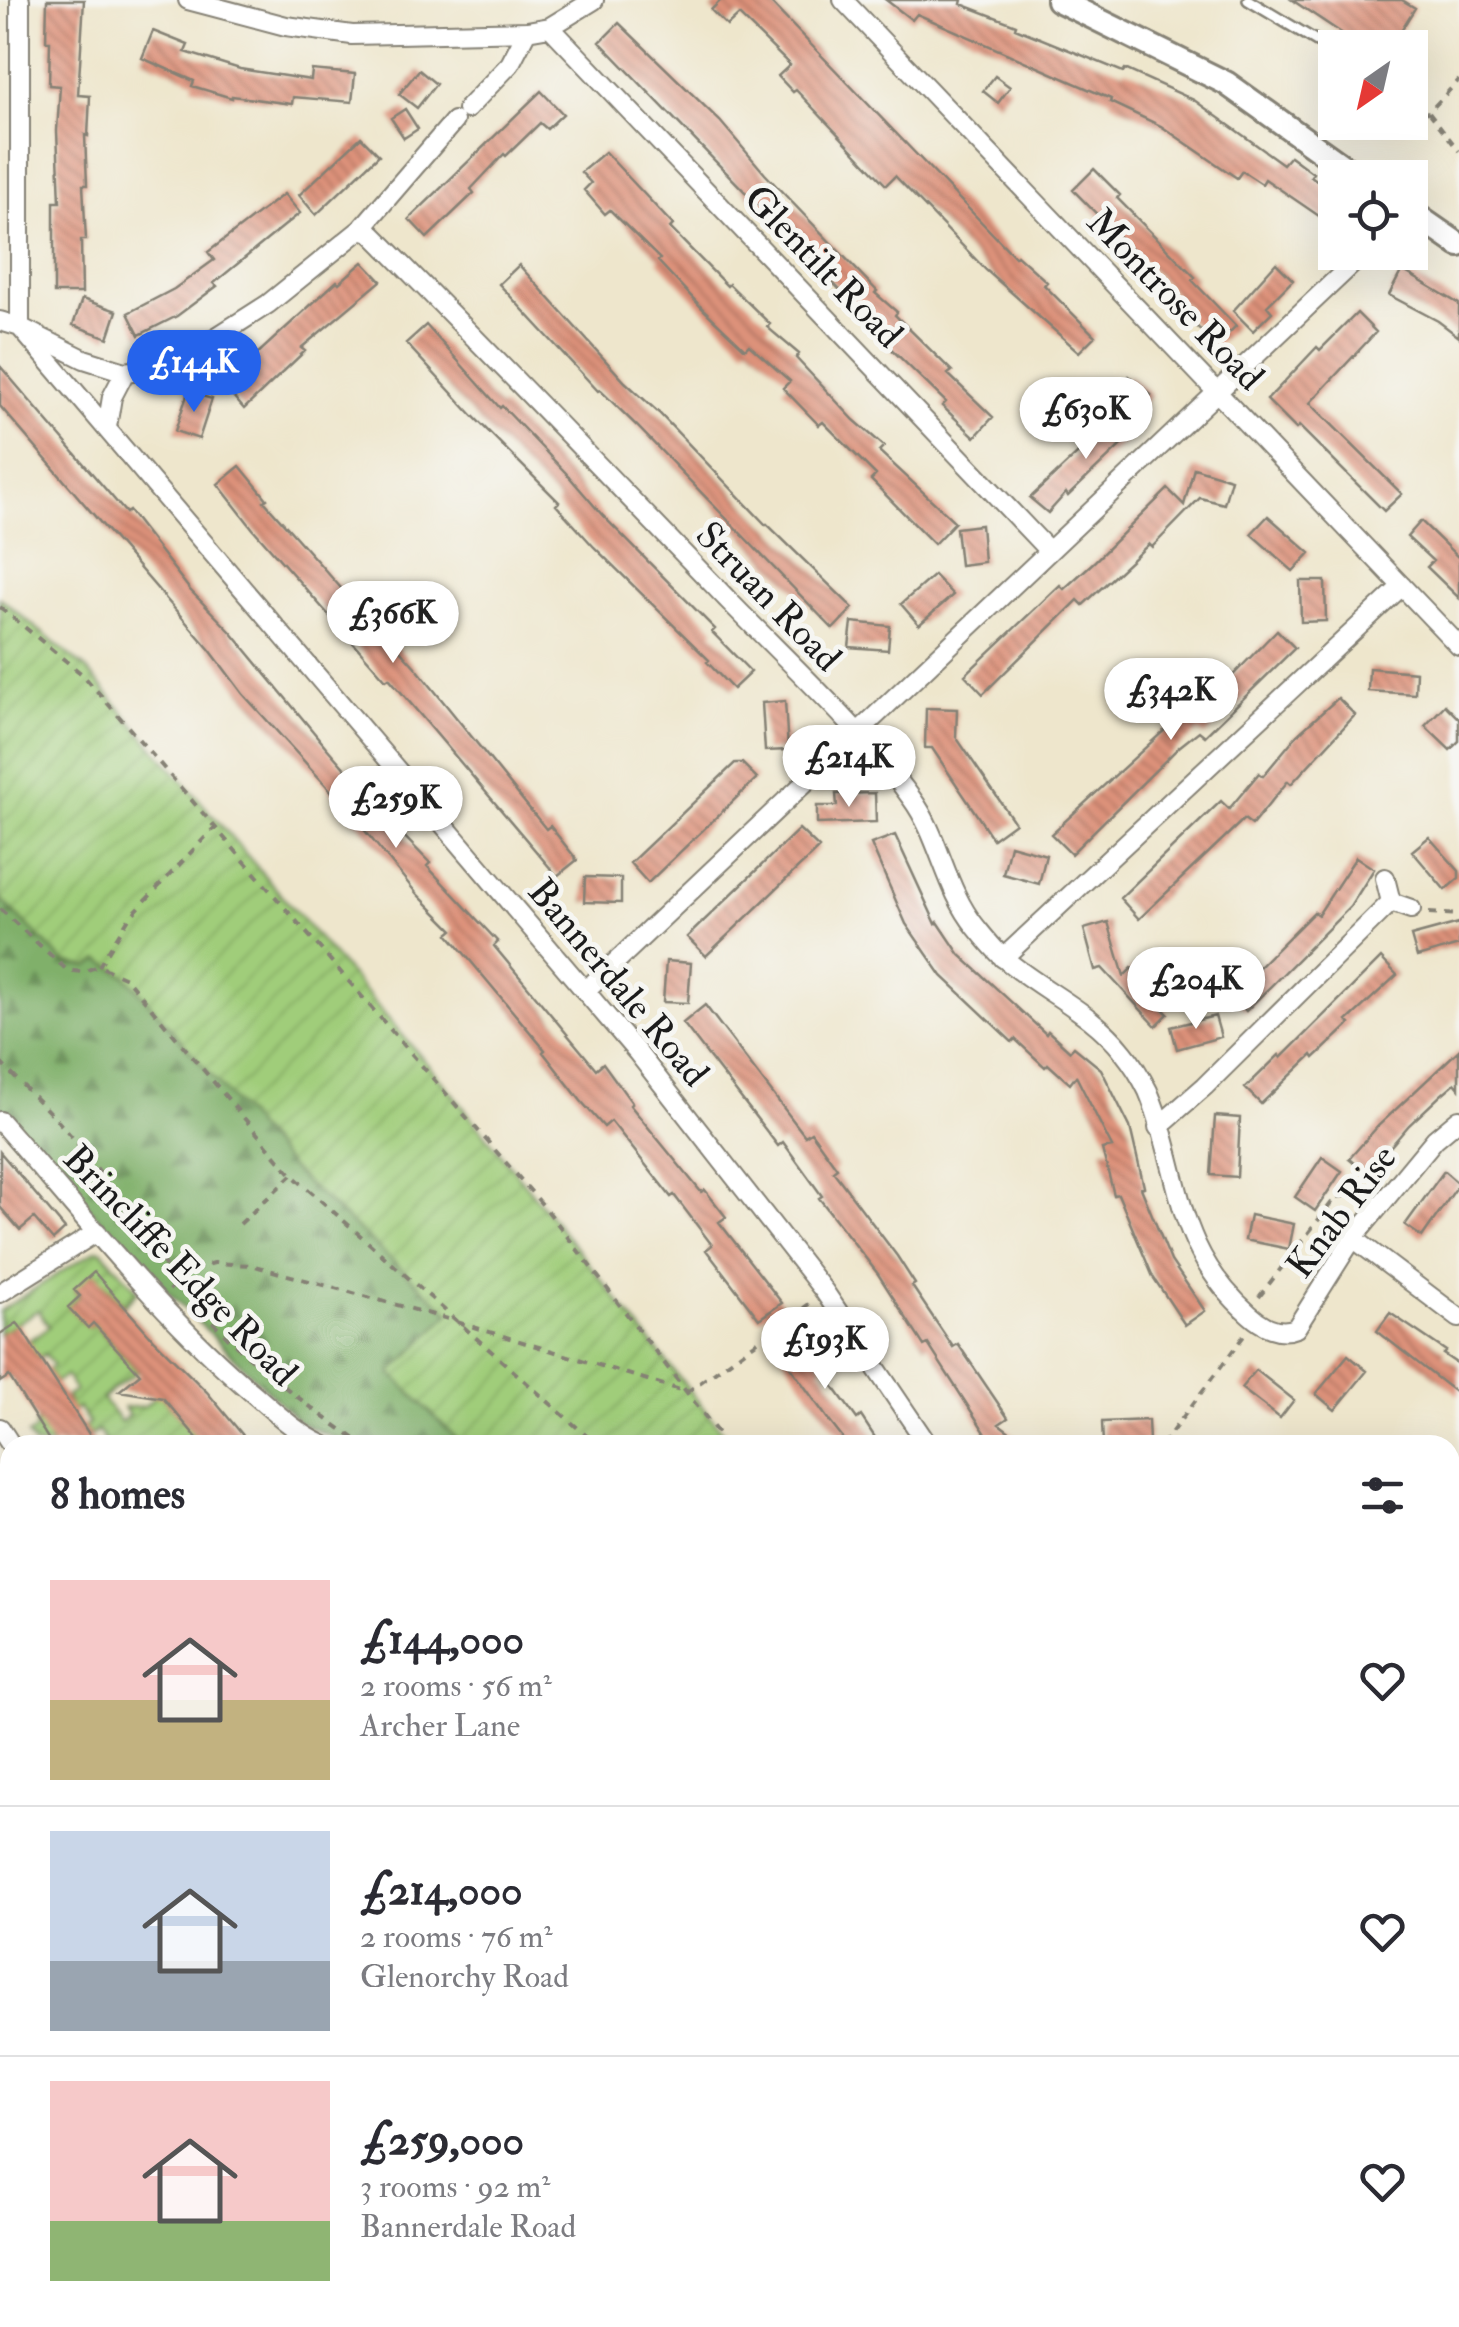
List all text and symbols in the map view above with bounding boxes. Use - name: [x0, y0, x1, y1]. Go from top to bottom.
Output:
- north arrow: [1318, 30, 1428, 140]
- map controls: [1318, 30, 1428, 270]
- button: locate: [1318, 160, 1428, 270]
- street label: Glentilt Road: [734, 175, 913, 359]
- street label: Montrose Road: [1077, 199, 1274, 401]
- pin: £144K: [124, 330, 264, 415]
- text: £144K: [149, 342, 239, 382]
- pin: £630K: [1016, 377, 1156, 462]
- text: £630K: [1042, 389, 1130, 429]
- street label: Struan Road: [685, 512, 852, 682]
- pin: £366K: [323, 581, 463, 666]
- text: £366K: [349, 593, 437, 633]
- pin: £342K: [1101, 658, 1241, 743]
- text: £342K: [1126, 670, 1216, 710]
- pin: £214K: [779, 725, 919, 810]
- text: £214K: [805, 737, 893, 777]
- pin: £259K: [326, 766, 466, 851]
- text: £259K: [351, 778, 441, 818]
- street label: Bannerdale Road: [517, 869, 719, 1097]
- pin: £204K: [1126, 947, 1266, 1032]
- text: £204K: [1149, 959, 1243, 999]
- street label: Brincliffe Edge Road: [53, 1135, 308, 1397]
- street label: Knab Rise: [1276, 1135, 1408, 1288]
- pin: £193K: [755, 1307, 895, 1392]
- text: £193K: [783, 1319, 867, 1359]
- icon: filters: [1355, 1468, 1410, 1523]
- text: 8 homes: [50, 1469, 185, 1521]
- text: £144,000: [360, 1614, 524, 1666]
- icon: home: [130, 1620, 250, 1740]
- icon: heart: [1355, 1653, 1410, 1708]
- text: 2 rooms · 56 m²: [360, 1666, 552, 1706]
- text: Archer Lane: [360, 1706, 520, 1746]
- text: £214,000: [360, 1865, 523, 1917]
- icon: home: [130, 1871, 250, 1991]
- icon: heart: [1355, 1904, 1410, 1959]
- text: 2 rooms · 76 m²: [360, 1917, 553, 1957]
- text: Glenorchy Road: [360, 1957, 569, 1997]
- text: £259,000: [360, 2115, 524, 2167]
- icon: home: [130, 2121, 250, 2241]
- icon: heart: [1355, 2154, 1410, 2209]
- text: 3 rooms · 92 m²: [360, 2167, 550, 2207]
- text: Bannerdale Road: [360, 2207, 576, 2247]

